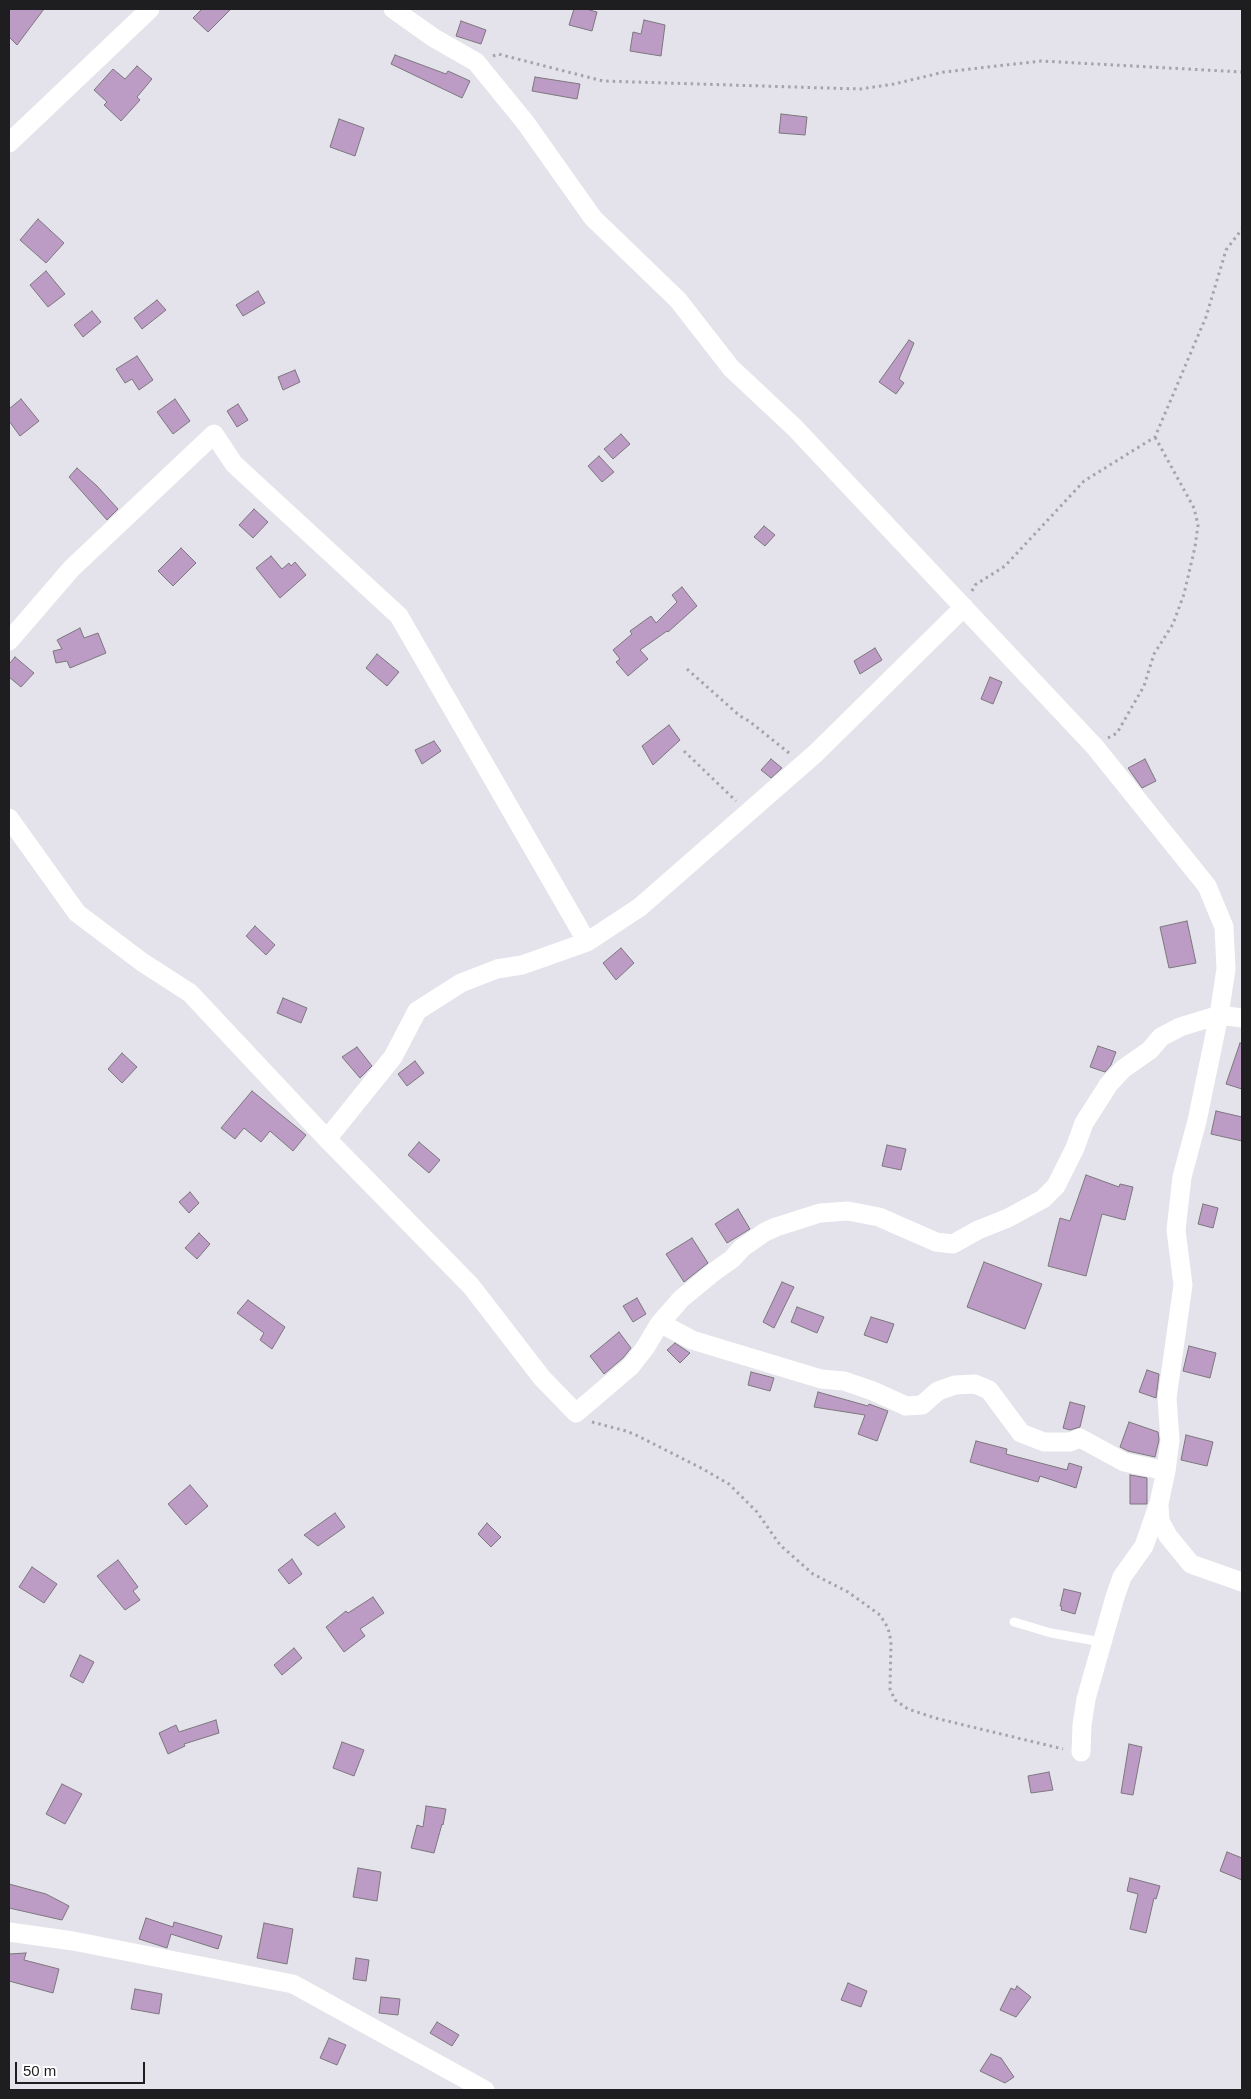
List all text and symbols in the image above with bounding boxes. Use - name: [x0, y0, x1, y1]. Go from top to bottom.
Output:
- scale bar: [18, 2052, 148, 2084]
- text: 50 m: [23, 2062, 56, 2079]

